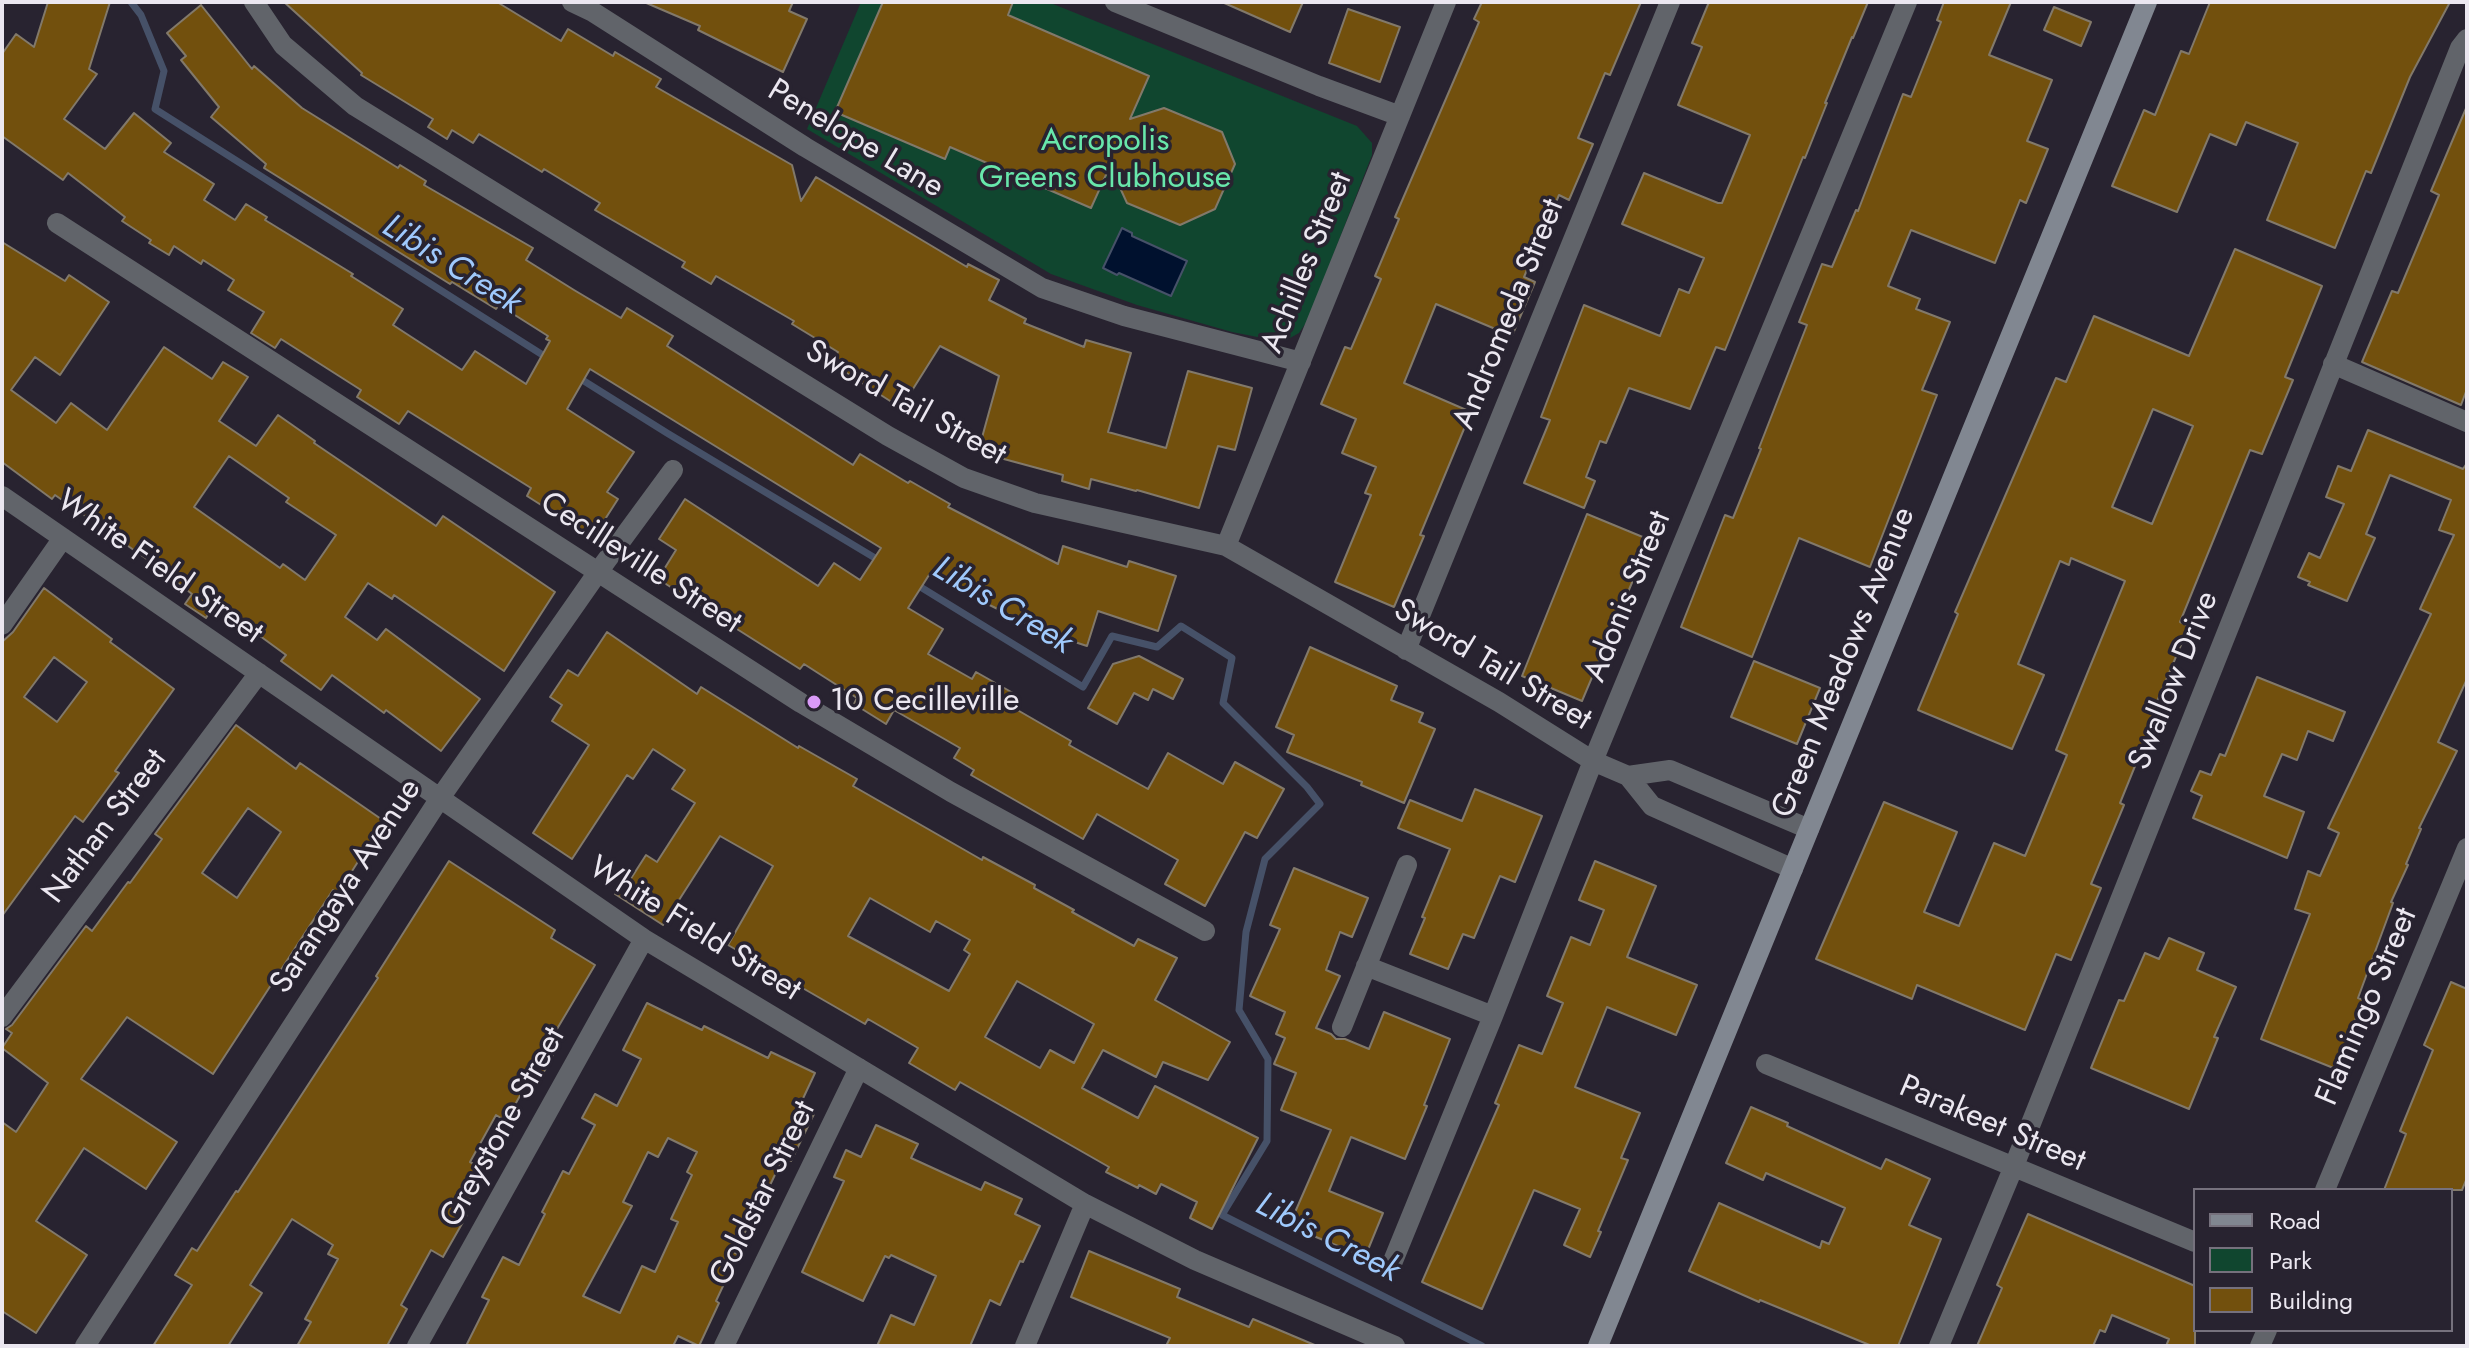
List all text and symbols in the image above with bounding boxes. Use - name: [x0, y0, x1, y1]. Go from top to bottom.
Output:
- street label: Penelope Lane: [760, 72, 950, 208]
- park label: Acropolis Greens Clubhouse: [979, 123, 1231, 198]
- street label: Achilles Street: [1254, 167, 1362, 359]
- street label: Andromeda Street: [1446, 194, 1574, 436]
- water label: Libis Creek: [374, 207, 528, 325]
- street label: Sword Tail Street: [798, 333, 1012, 475]
- street label: White Field Street: [48, 483, 270, 653]
- street label: Cecilleville Street: [532, 485, 748, 643]
- street label: Green Meadows Avenue: [1765, 502, 1925, 824]
- street label: Adonis Street: [1577, 506, 1681, 688]
- water label: Libis Creek: [925, 549, 1079, 665]
- street label: Swallow Drive: [2122, 586, 2228, 776]
- street label: Sword Tail Street: [1386, 592, 1598, 740]
- place label: 10 Cecilleville: [830, 683, 1020, 721]
- marker: 10 Cecilleville: [805, 693, 823, 711]
- street label: Nathan Street: [36, 742, 176, 912]
- street label: Sarangaya Avenue: [263, 772, 431, 1002]
- street label: White Field Street: [581, 849, 807, 1011]
- street label: Flamingo Street: [2309, 903, 2427, 1111]
- street label: Greystone Street: [433, 1021, 575, 1235]
- street label: Parakeet Street: [1893, 1069, 2091, 1181]
- street label: Goldstar Street: [703, 1095, 825, 1293]
- water label: Libis Creek: [1248, 1185, 1406, 1293]
- legend: [2193, 1188, 2453, 1332]
- text: Road: [2269, 1203, 2321, 1238]
- text: Park: [2269, 1243, 2312, 1278]
- text: Building: [2269, 1283, 2353, 1318]

